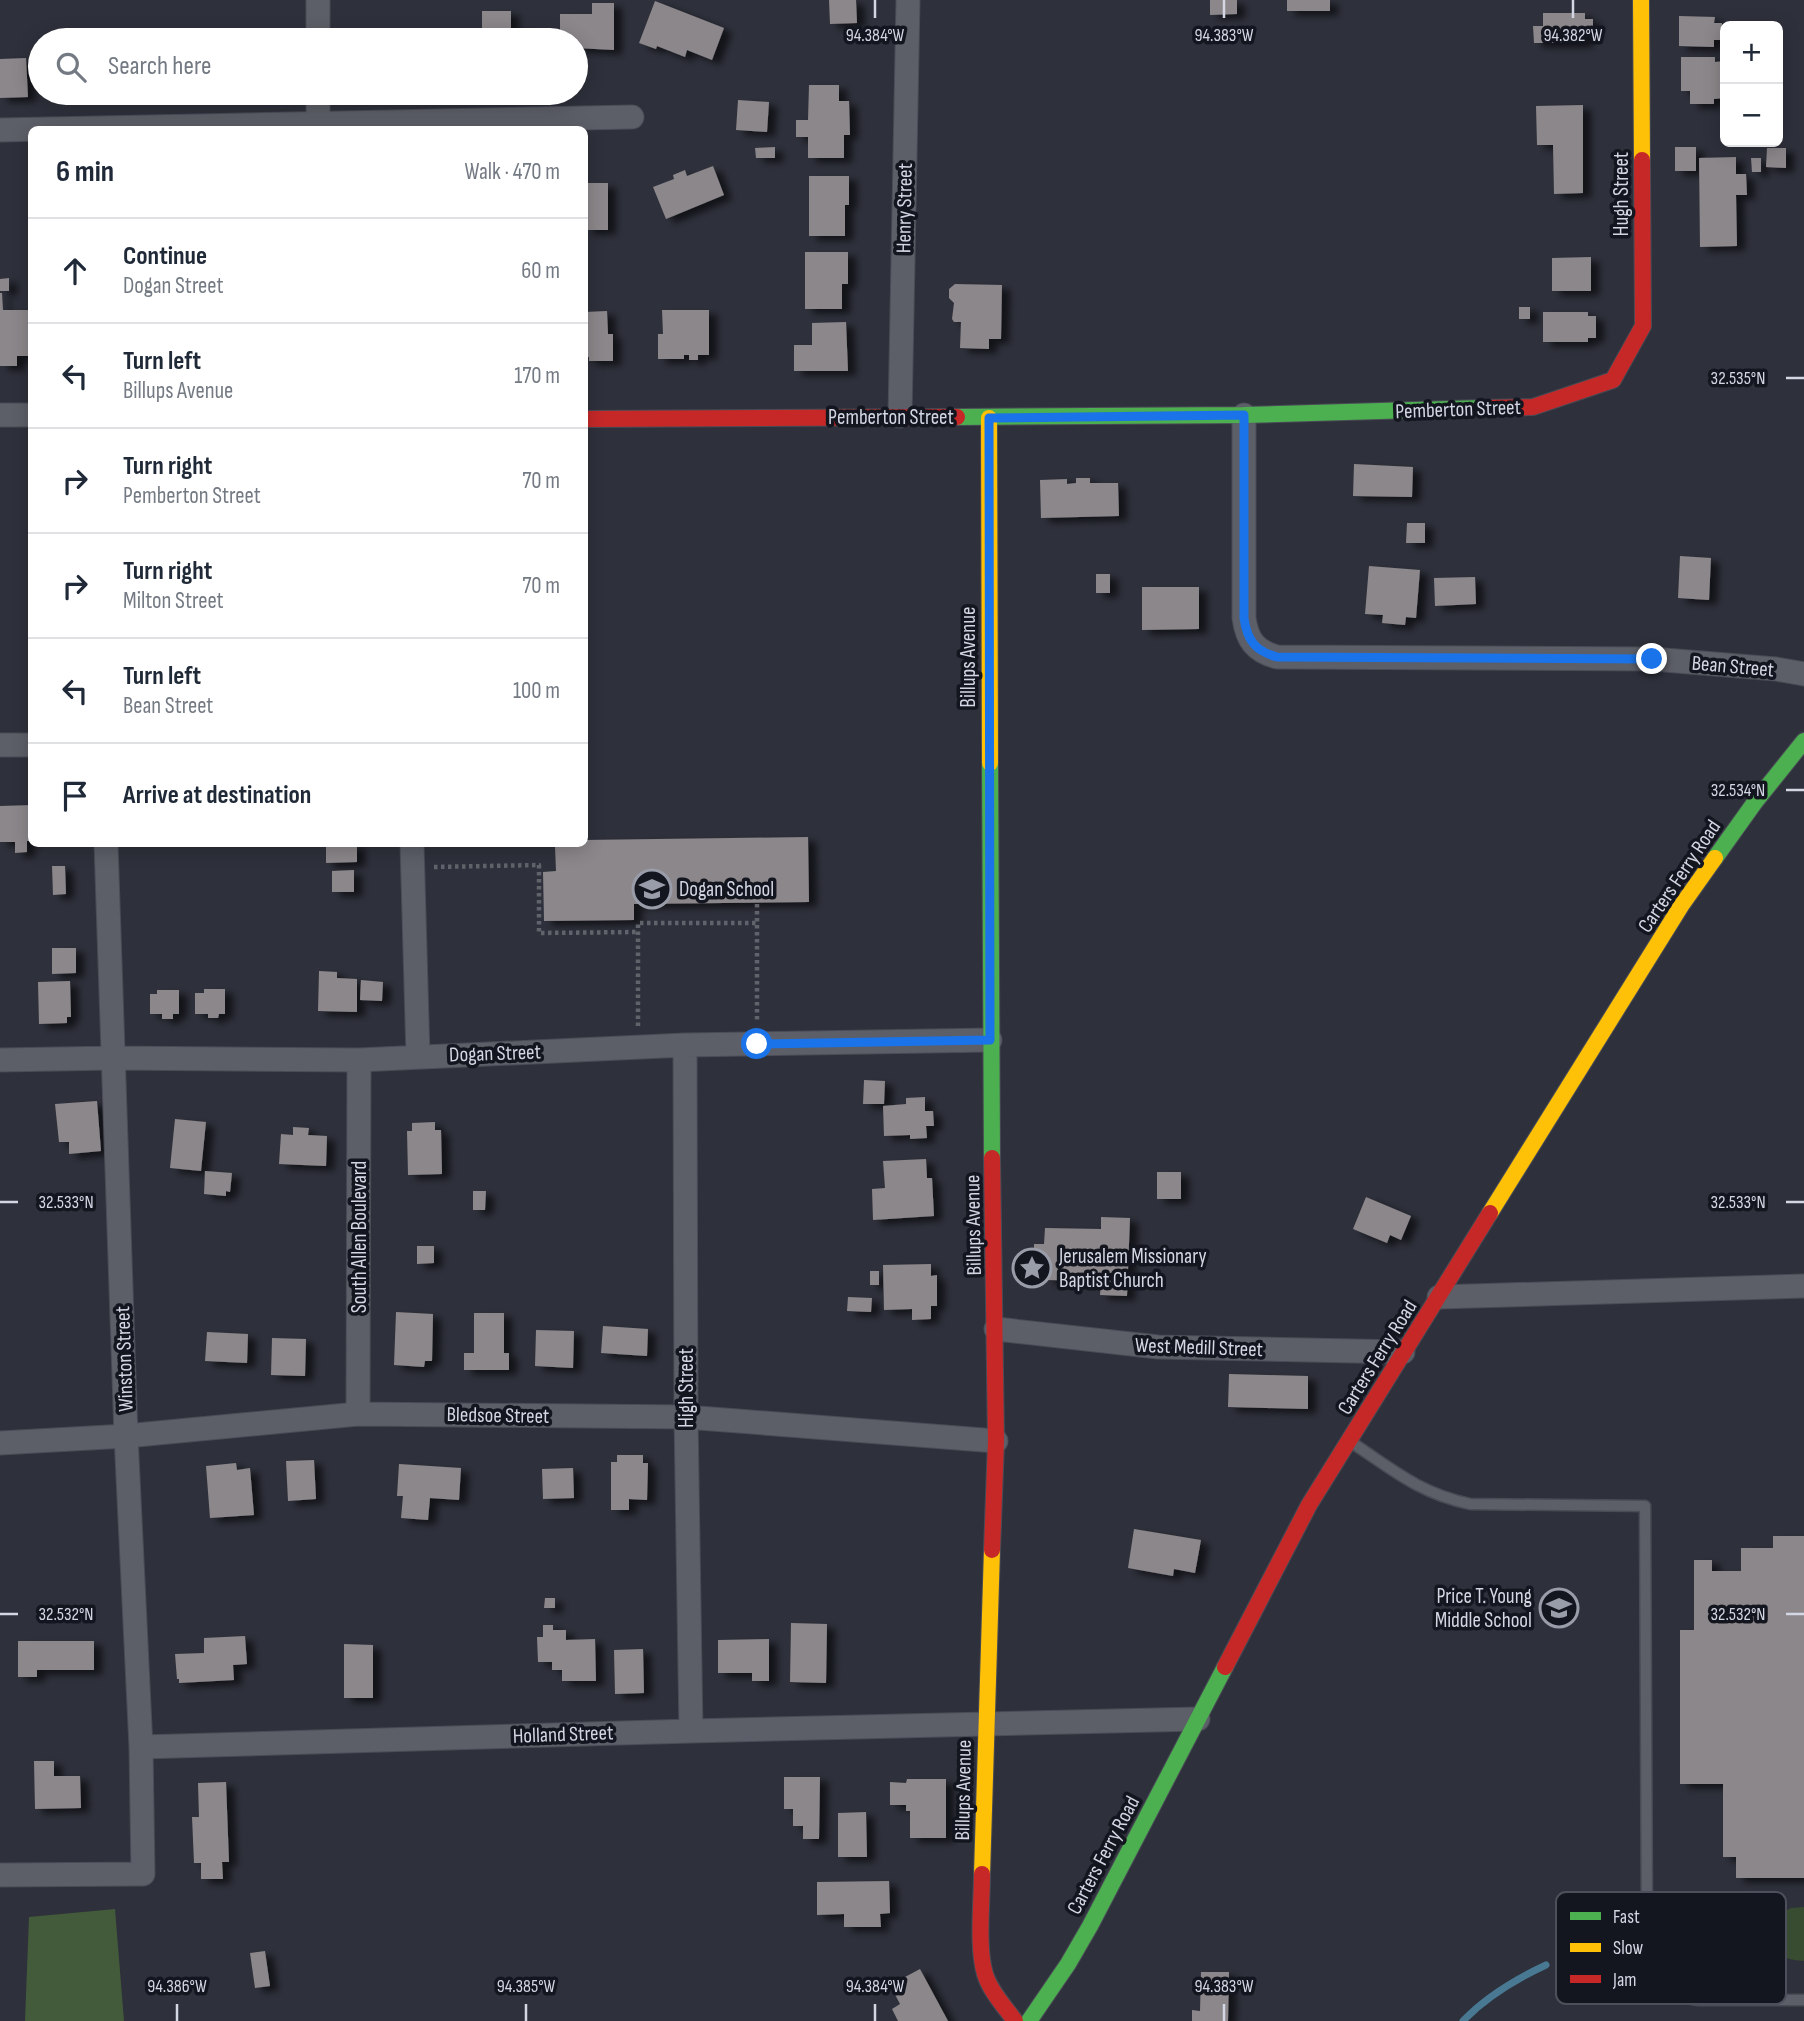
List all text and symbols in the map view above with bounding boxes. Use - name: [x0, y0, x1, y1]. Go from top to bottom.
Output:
- map controls: [1720, 21, 1783, 147]
- button: +: [1720, 21, 1783, 84]
- text: 94.384°W: [846, 25, 905, 46]
- text: 94.383°W: [1195, 25, 1254, 46]
- text: 94.382°W: [1543, 25, 1603, 46]
- search box: [28, 28, 588, 105]
- icon: search: [52, 48, 90, 86]
- text: Search here: [108, 51, 211, 82]
- button: −: [1720, 84, 1783, 147]
- street label: Hugh Street: [1609, 152, 1634, 236]
- text: 6 min: [56, 154, 114, 190]
- text: Walk · 470 m: [465, 158, 560, 186]
- street label: Henry Street: [891, 163, 918, 253]
- text: Continue: [123, 241, 207, 272]
- icon: ahead: [56, 252, 94, 290]
- text: 60 m: [521, 257, 560, 285]
- text: Dogan Street: [123, 272, 224, 300]
- text: Turn left: [123, 346, 201, 377]
- icon: left: [56, 357, 94, 395]
- text: 170 m: [514, 362, 560, 390]
- text: 32.535°N: [1711, 368, 1765, 389]
- text: Billups Avenue: [123, 377, 233, 405]
- street label: Pemberton Street: [1395, 395, 1521, 424]
- street label: Pemberton Street: [828, 405, 954, 430]
- text: Turn right: [123, 451, 212, 482]
- icon: right: [56, 462, 94, 500]
- text: 70 m: [522, 467, 560, 495]
- text: Pemberton Street: [123, 482, 261, 510]
- text: Turn right: [123, 556, 212, 587]
- icon: right: [56, 567, 94, 605]
- text: 70 m: [522, 572, 560, 600]
- text: Milton Street: [123, 587, 224, 615]
- street label: Billups Avenue: [956, 607, 981, 707]
- route end: [1636, 643, 1667, 674]
- street label: Bean Street: [1691, 650, 1775, 683]
- text: Turn left: [123, 661, 201, 692]
- icon: left: [56, 672, 94, 710]
- text: 100 m: [513, 677, 560, 705]
- text: Bean Street: [123, 692, 213, 720]
- icon: arrive: [56, 777, 94, 815]
- text: Arrive at destination: [123, 780, 311, 811]
- text: 32.534°N: [1711, 780, 1765, 801]
- street label: Carters Ferry Road: [1633, 815, 1726, 937]
- school or university icon: Dogan School: [631, 868, 673, 910]
- place label: Dogan School: [679, 877, 774, 902]
- route start: [741, 1028, 772, 1059]
- street label: Dogan Street: [449, 1039, 541, 1068]
- street label: South Allen Boulevard: [347, 1161, 372, 1313]
- street label: Billups Avenue: [960, 1174, 987, 1276]
- text: 32.533°N: [38, 1192, 94, 1213]
- text: 32.533°N: [1710, 1192, 1766, 1213]
- place label: Jerusalem Missionary Baptist Church: [1058, 1244, 1206, 1293]
- place icon: Jerusalem Missionary Baptist Church: [1011, 1247, 1053, 1289]
- street label: Carters Ferry Road: [1332, 1295, 1423, 1419]
- street label: Winston Street: [110, 1306, 139, 1412]
- street label: West Medill Street: [1135, 1333, 1263, 1362]
- street label: High Street: [674, 1348, 699, 1428]
- street label: Bledsoe Street: [446, 1402, 550, 1429]
- place label: Price T. Young Middle School: [1435, 1584, 1532, 1633]
- school or university icon: Price T. Young Middle School: [1538, 1587, 1580, 1629]
- text: 32.532°N: [38, 1604, 94, 1625]
- text: 32.532°N: [1710, 1604, 1766, 1625]
- street label: Holland Street: [512, 1720, 614, 1749]
- street label: Billups Avenue: [950, 1739, 977, 1841]
- street label: Carters Ferry Road: [1062, 1792, 1145, 1919]
- legend: [1556, 1892, 1786, 2004]
- text: Fast: [1613, 1906, 1640, 1929]
- text: Slow: [1613, 1937, 1643, 1960]
- text: Jam: [1612, 1969, 1636, 1992]
- text: 94.386°W: [147, 1976, 207, 1997]
- text: 94.385°W: [497, 1976, 556, 1997]
- text: 94.384°W: [846, 1976, 905, 1997]
- text: 94.383°W: [1195, 1976, 1254, 1997]

